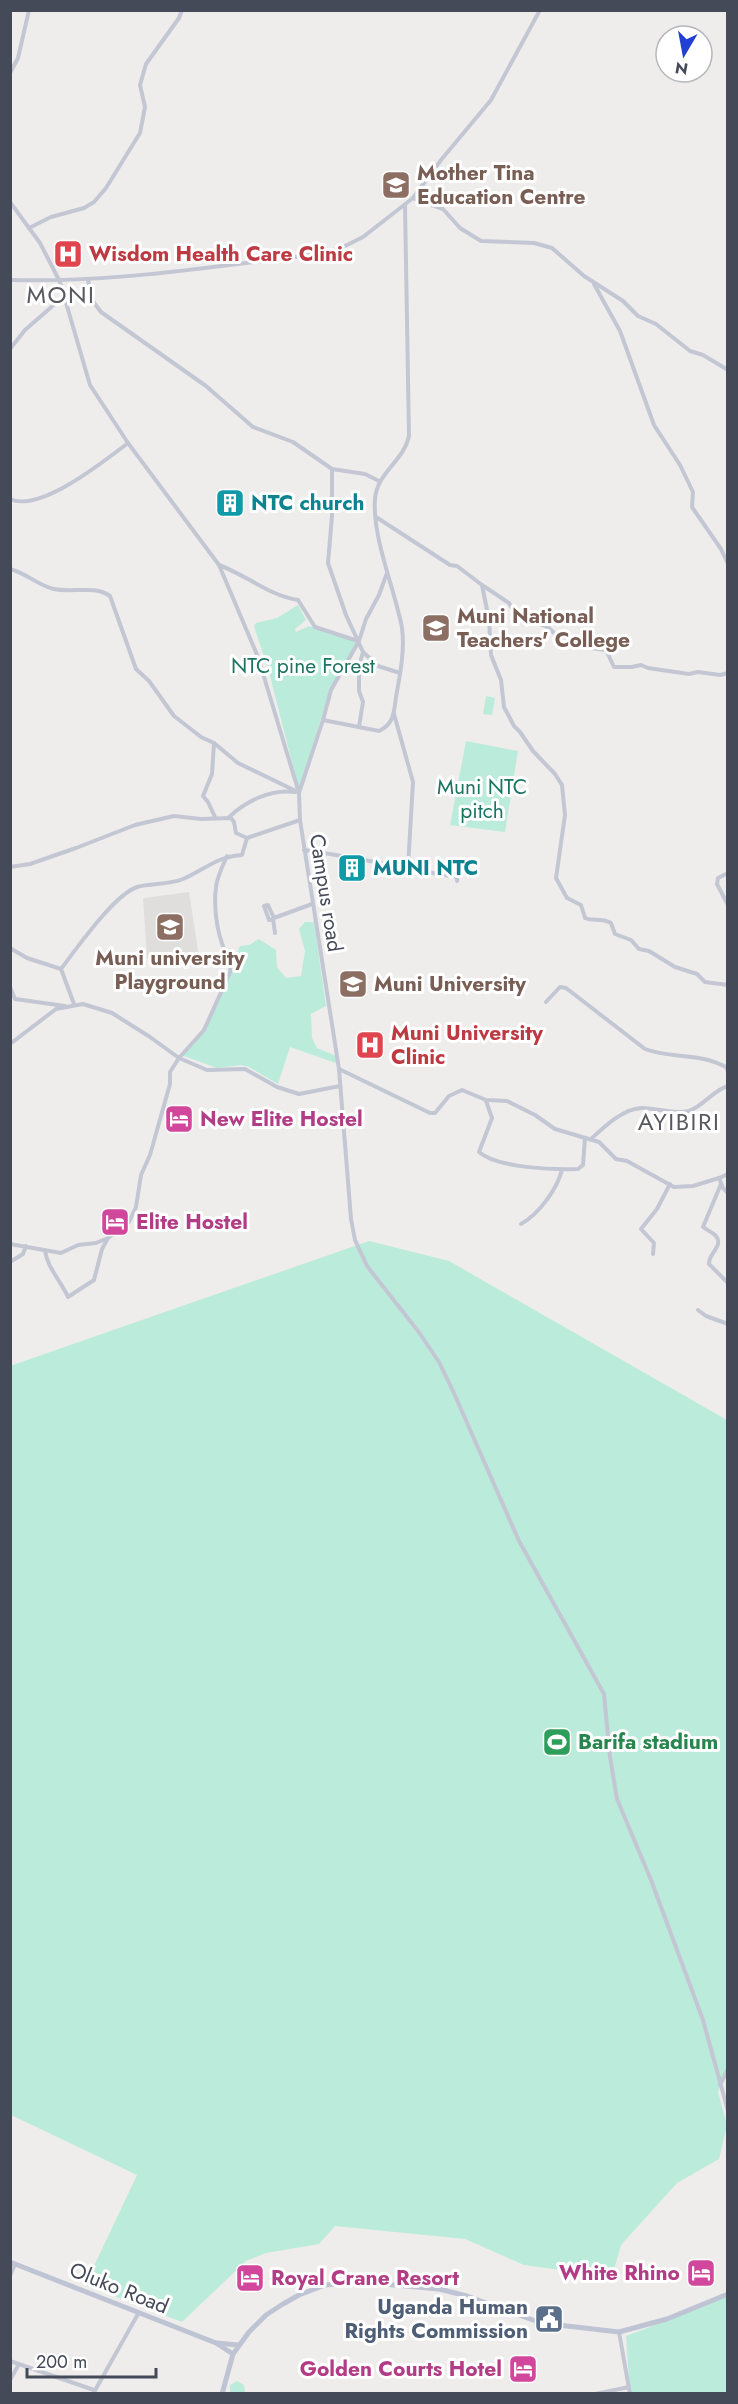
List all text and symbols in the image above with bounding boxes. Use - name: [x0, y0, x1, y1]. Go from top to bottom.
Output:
- north arrow: [654, 24, 714, 84]
- text: N: [673, 56, 690, 81]
- place label: Mother Tina Education Centre: [417, 158, 585, 212]
- school or university icon: Mother Tina Education Centre: [380, 169, 412, 201]
- hospital icon: Wisdom Health Care Clinic: [52, 238, 84, 270]
- place label: Wisdom Health Care Clinic: [89, 239, 353, 269]
- district label: MONI: [27, 277, 95, 312]
- building icon: NTC church: [214, 487, 246, 519]
- place label: NTC church: [251, 488, 364, 518]
- place label: Muni National Teachers' College: [457, 601, 630, 655]
- school or university icon: Muni National Teachers' College: [420, 612, 452, 644]
- park label: NTC pine Forest: [231, 651, 375, 681]
- park label: Muni NTC pitch: [437, 772, 527, 826]
- street label: Campus road: [302, 832, 350, 954]
- building icon: MUNI NTC: [336, 852, 368, 884]
- place label: MUNI NTC: [373, 853, 478, 883]
- school or university icon: Muni university Playground: [154, 911, 186, 943]
- place label: Muni university Playground: [95, 943, 246, 997]
- school or university icon: Muni University: [337, 968, 369, 1000]
- place label: Muni University: [374, 969, 527, 999]
- place label: Muni University Clinic: [391, 1018, 544, 1072]
- hospital icon: Muni University Clinic: [354, 1029, 386, 1061]
- hotel icon: New Elite Hostel: [163, 1103, 195, 1135]
- place label: New Elite Hostel: [200, 1104, 363, 1134]
- district label: AYIBIRI: [638, 1104, 720, 1139]
- hotel icon: Elite Hostel: [99, 1206, 131, 1238]
- place label: Elite Hostel: [136, 1207, 248, 1237]
- sports icon: Barifa stadium: [541, 1726, 573, 1758]
- place label: Barifa stadium: [578, 1727, 718, 1757]
- street label: Oluko Road: [65, 2255, 173, 2321]
- hotel icon: White Rhino: [685, 2257, 717, 2289]
- place label: White Rhino: [559, 2258, 680, 2288]
- hotel icon: Royal Crane Resort: [234, 2262, 266, 2294]
- place label: Royal Crane Resort: [271, 2263, 459, 2293]
- place label: Uganda Human Rights Commission: [345, 2292, 528, 2346]
- public building icon: Uganda Human Rights Commission: [533, 2303, 565, 2335]
- scale bar: [27, 2341, 156, 2379]
- text: 200 m: [36, 2349, 87, 2375]
- hotel icon: Golden Courts Hotel: [507, 2353, 539, 2385]
- place label: Golden Courts Hotel: [300, 2354, 502, 2384]

